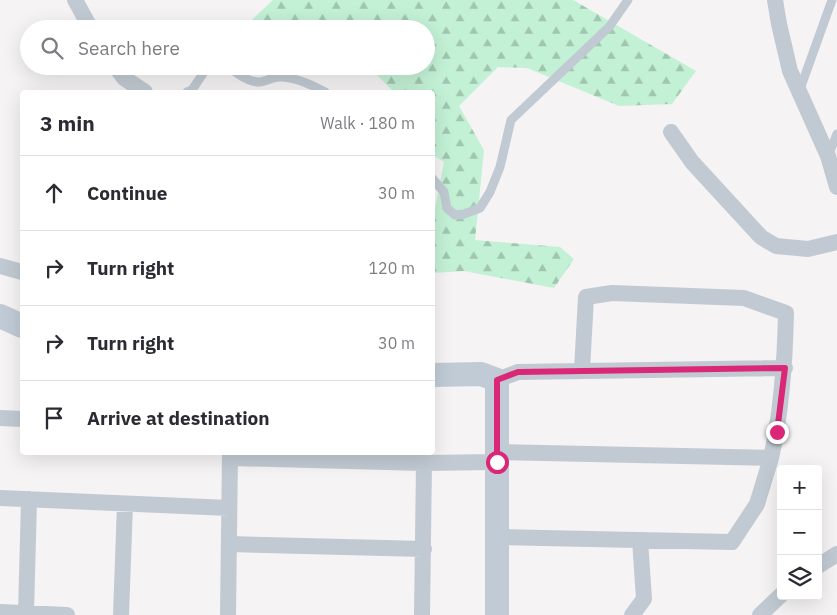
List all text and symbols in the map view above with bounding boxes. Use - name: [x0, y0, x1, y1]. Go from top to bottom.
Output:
- search box: [20, 20, 435, 75]
- icon: search: [38, 34, 66, 62]
- text: Search here: [78, 36, 180, 60]
- text: 3 min: [40, 109, 95, 137]
- text: Walk · 180 m: [320, 113, 415, 133]
- icon: ahead: [40, 179, 68, 207]
- text: Continue: [87, 181, 167, 205]
- text: 30 m: [378, 183, 415, 203]
- icon: right: [40, 254, 68, 282]
- text: Turn right: [87, 256, 174, 280]
- text: 120 m: [368, 258, 415, 278]
- icon: right: [40, 329, 68, 357]
- text: Turn right: [87, 331, 174, 355]
- text: 30 m: [378, 333, 415, 353]
- icon: arrive: [40, 404, 68, 432]
- text: Arrive at destination: [87, 406, 270, 430]
- route end: [766, 421, 789, 444]
- route start: [486, 451, 509, 474]
- map controls: [777, 465, 822, 600]
- button: +: [777, 465, 822, 510]
- button: −: [777, 510, 822, 555]
- button: layers: [777, 555, 822, 600]

